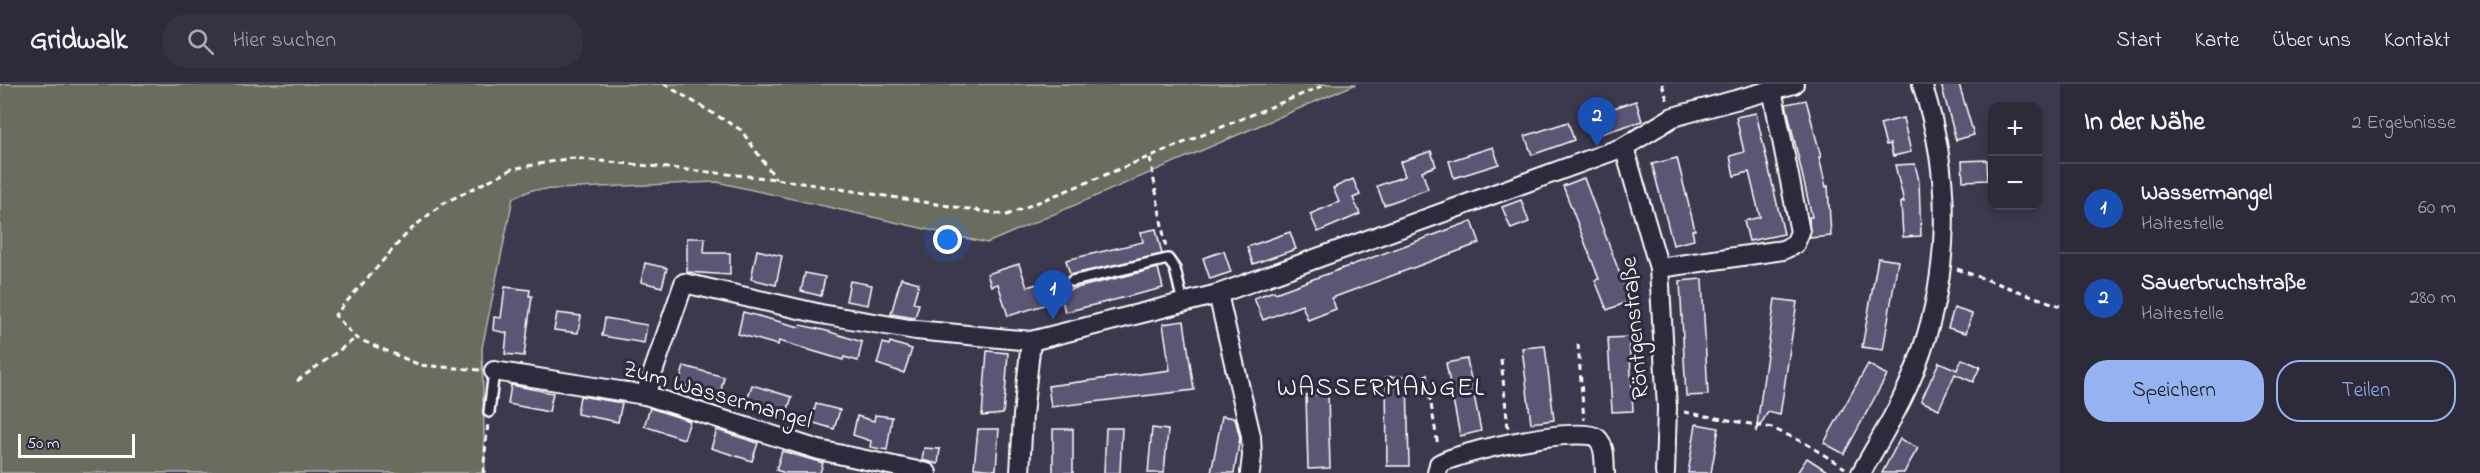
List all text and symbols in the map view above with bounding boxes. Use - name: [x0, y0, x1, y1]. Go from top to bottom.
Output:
- search box: [163, 14, 583, 68]
- text: Gridwalk: [30, 21, 127, 62]
- icon: search: [184, 25, 217, 58]
- text: Hier suchen: [232, 25, 336, 57]
- text: Start: [2116, 26, 2162, 56]
- text: Karte: [2195, 26, 2239, 56]
- text: Über uns: [2272, 26, 2351, 56]
- text: Kontakt: [2384, 26, 2450, 56]
- pin: 2: [1578, 98, 1616, 147]
- map controls: [1988, 102, 2042, 210]
- button: +: [1988, 102, 2042, 156]
- text: In der Nähe: [2084, 104, 2205, 142]
- text: 2 Ergebnisse: [2351, 109, 2456, 138]
- button: −: [1988, 156, 2042, 210]
- text: Wassermangel: [2141, 178, 2272, 210]
- text: 1: [2100, 194, 2107, 223]
- text: 60 m: [2418, 194, 2456, 223]
- text: Haltestelle: [2141, 210, 2224, 239]
- your location: [933, 225, 962, 254]
- street label: Röntgenstraße: [1612, 255, 1660, 401]
- text: Sauerbruchstraße: [2141, 268, 2306, 300]
- pin: 1: [1034, 270, 1072, 320]
- text: 2: [2099, 284, 2108, 313]
- text: 280 m: [2409, 284, 2456, 313]
- text: Haltestelle: [2141, 300, 2224, 329]
- street label: Zum Wassermangel: [618, 352, 816, 440]
- button: Speichern: [2084, 360, 2264, 422]
- button: Teilen: [2276, 360, 2456, 422]
- district label: WASSERMANGEL: [1277, 370, 1485, 408]
- scale bar: [18, 431, 135, 458]
- text: 50 m: [27, 432, 59, 456]

